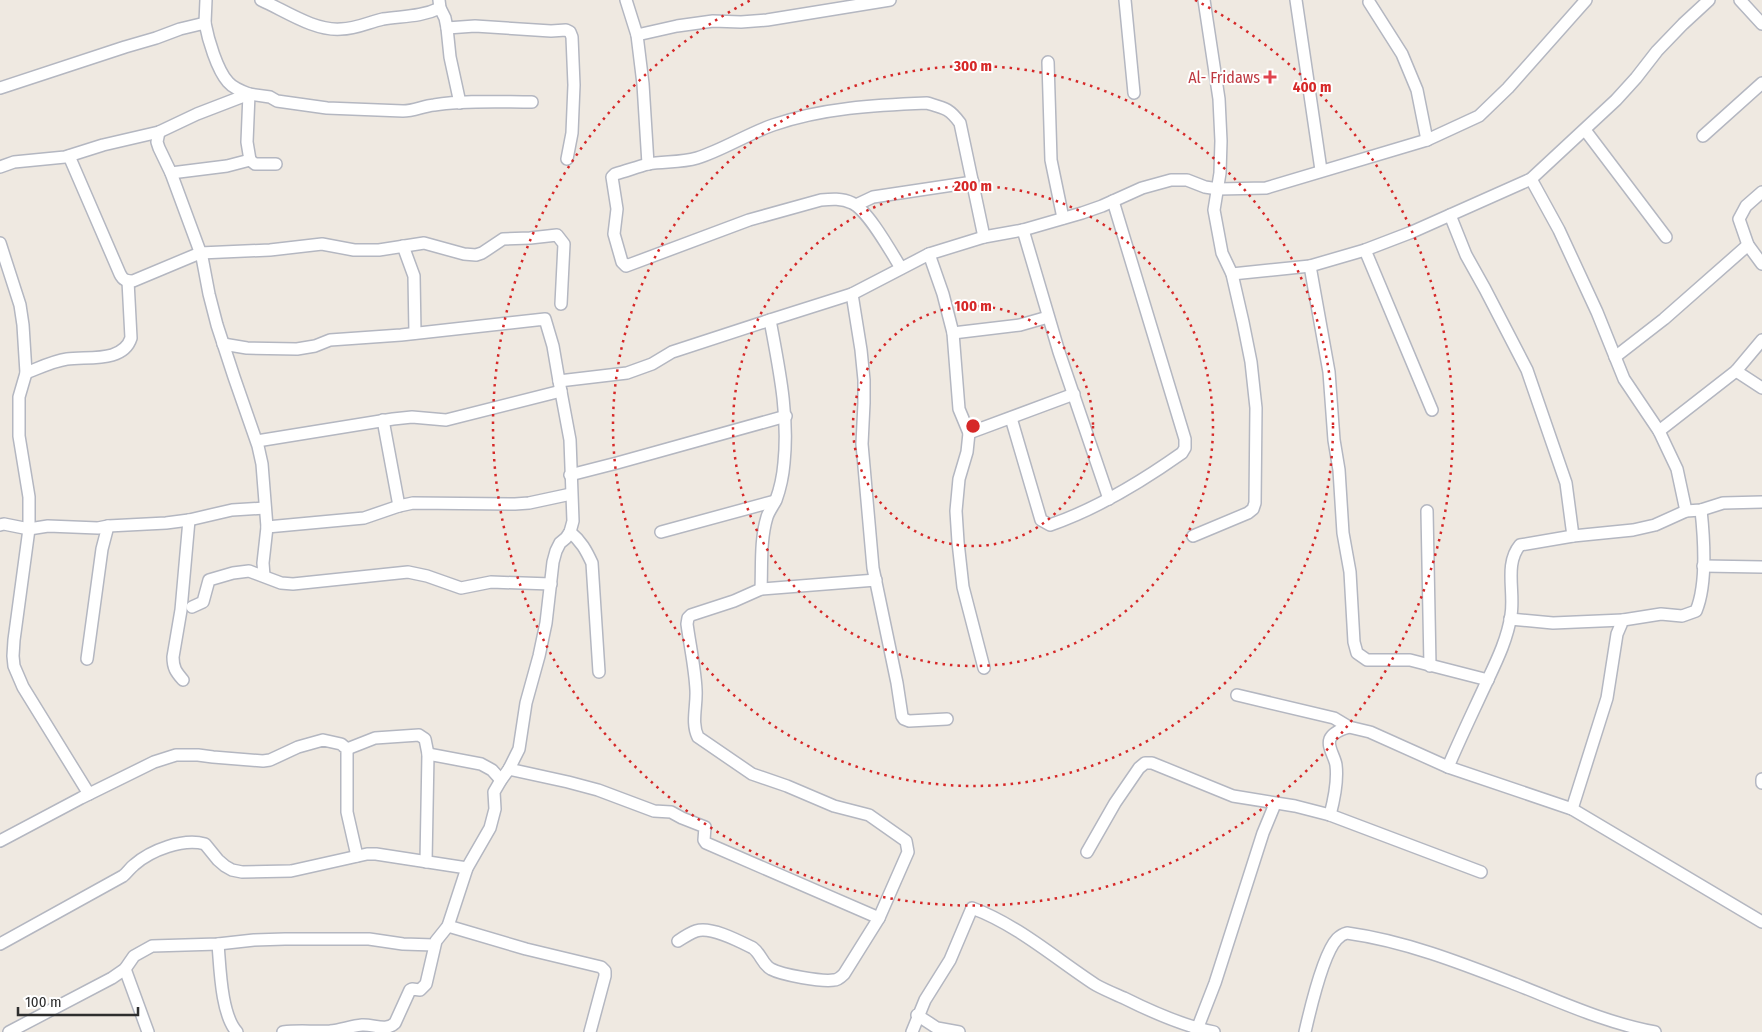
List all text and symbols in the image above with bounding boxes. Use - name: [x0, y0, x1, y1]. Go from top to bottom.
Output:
- text: 300 m: [953, 57, 992, 75]
- place label: Al- Fridaws: [1188, 68, 1260, 87]
- marker: Al- Fridaws: [1264, 71, 1276, 83]
- text: 400 m: [1293, 78, 1331, 96]
- text: 200 m: [953, 177, 992, 195]
- text: 100 m: [954, 297, 992, 315]
- centre of rings: [964, 417, 982, 435]
- scale bar: [18, 984, 138, 1016]
- text: 100 m: [25, 993, 62, 1011]

